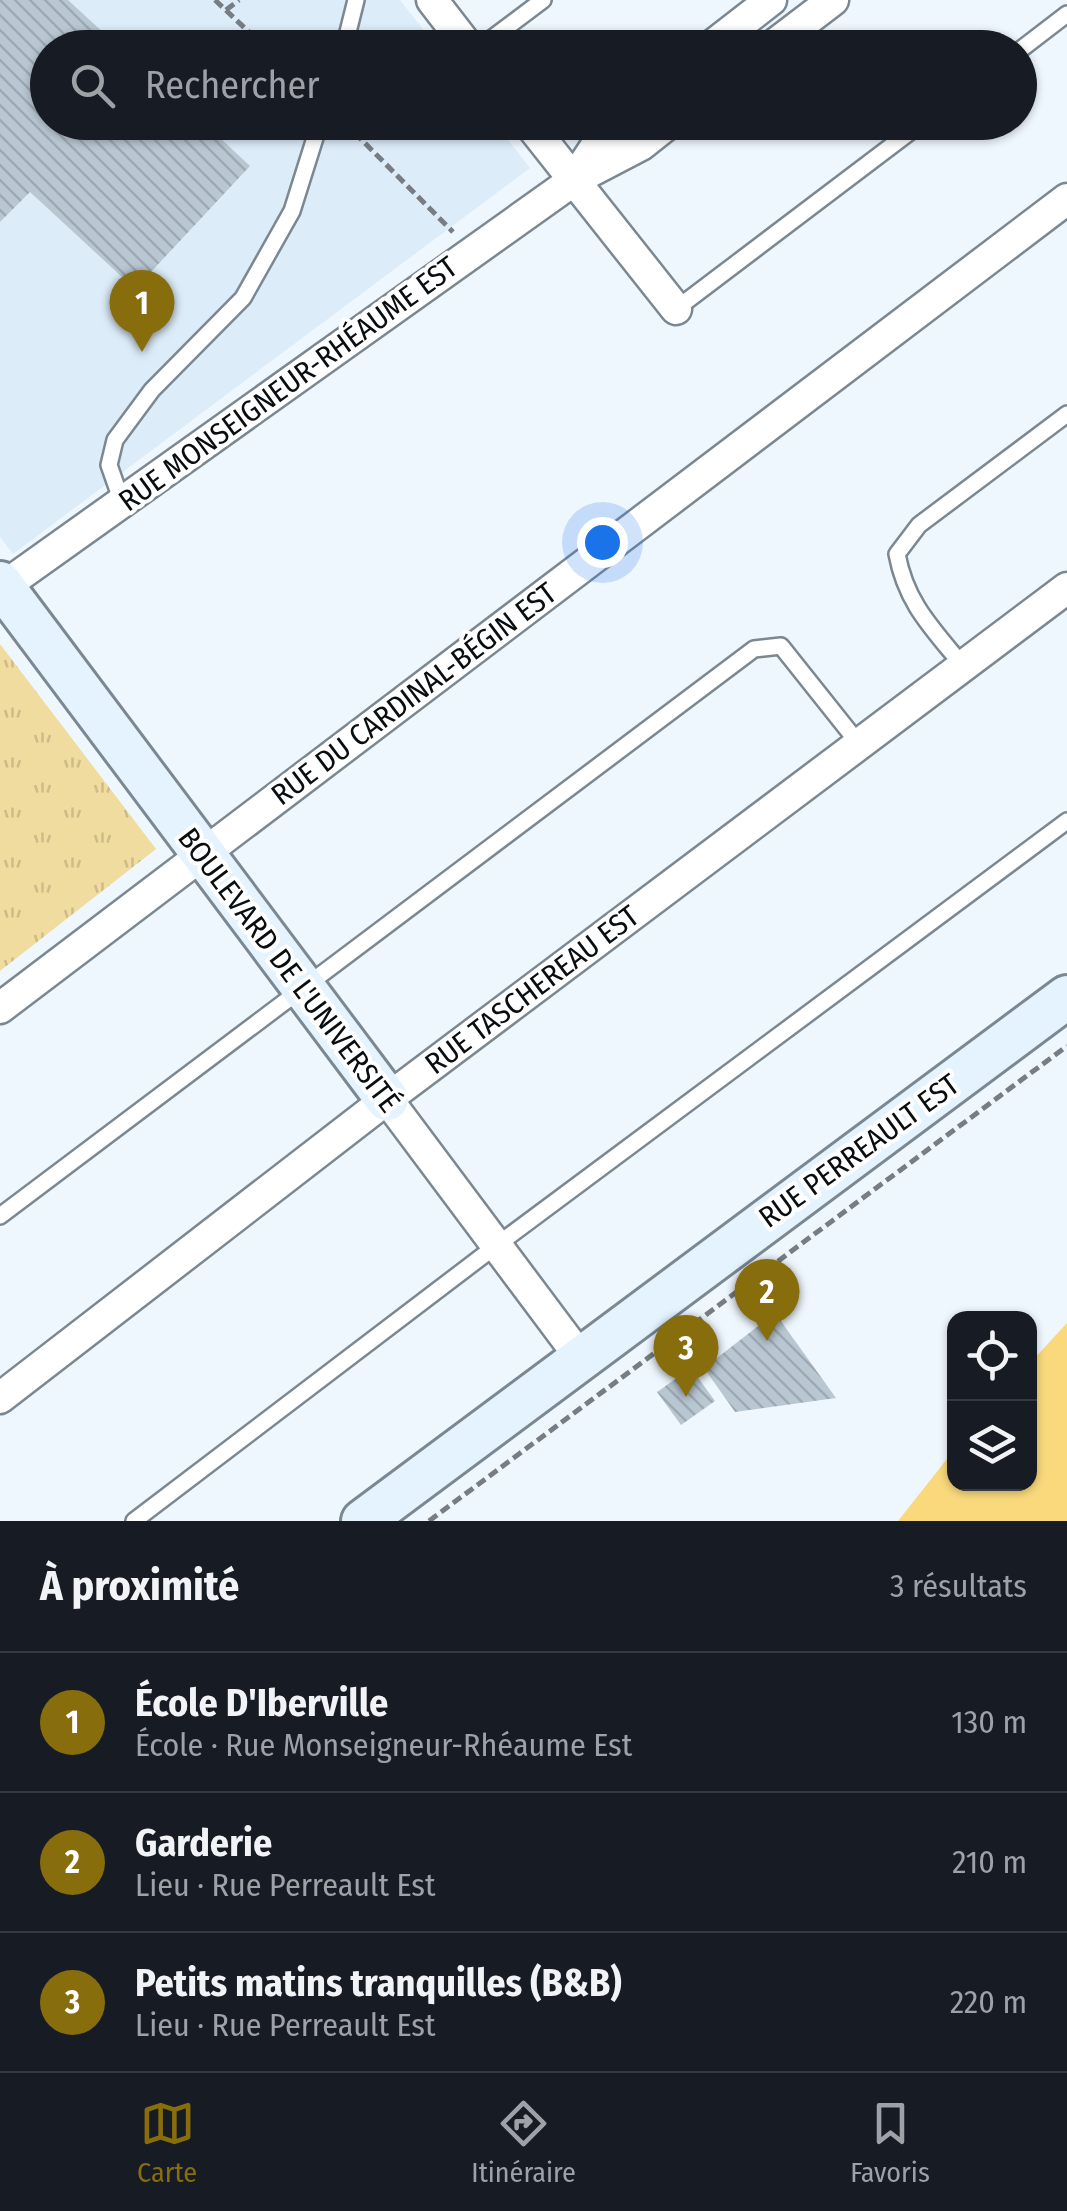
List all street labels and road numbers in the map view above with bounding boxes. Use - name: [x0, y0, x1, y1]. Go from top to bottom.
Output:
- street label: RUE MONSEIGNEUR-RHÉAUME EST: [112, 249, 464, 519]
- street label: RUE DU CARDINAL-BÉGIN EST: [264, 575, 564, 813]
- street label: BOULEVARD DE L'UNIVERSITÉ: [170, 821, 408, 1119]
- street label: RUE TASCHEREAU EST: [418, 898, 646, 1082]
- street label: RUE PERREAULT EST: [752, 1066, 966, 1236]

